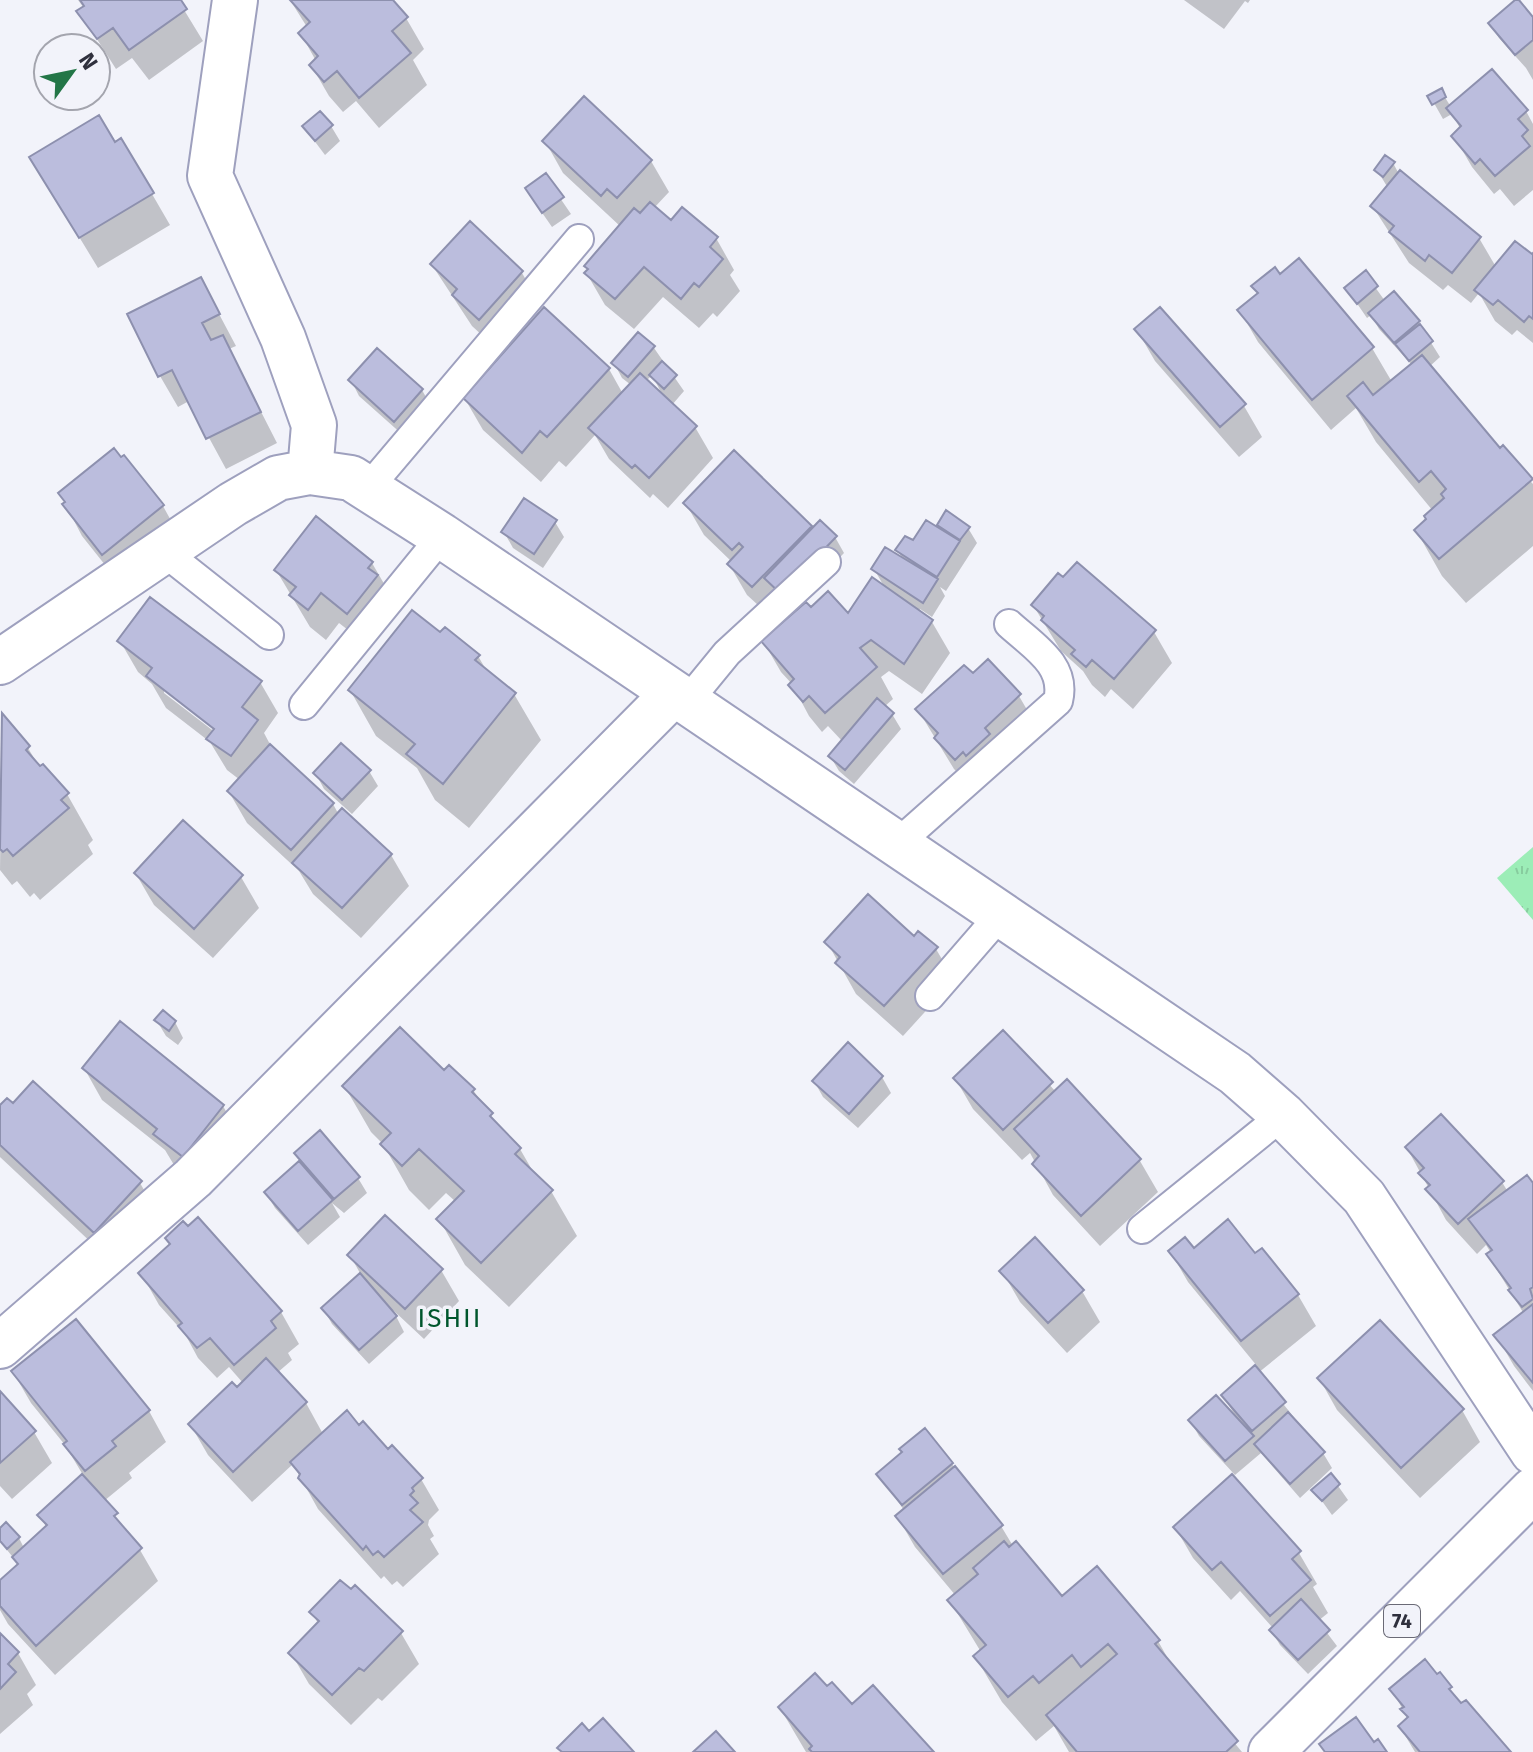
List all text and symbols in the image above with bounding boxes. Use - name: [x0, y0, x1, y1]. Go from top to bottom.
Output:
- north arrow: [32, 32, 112, 112]
- text: N: [73, 48, 104, 75]
- district label: ISHII: [418, 1303, 482, 1334]
- road number: 74: [1384, 1605, 1420, 1637]

